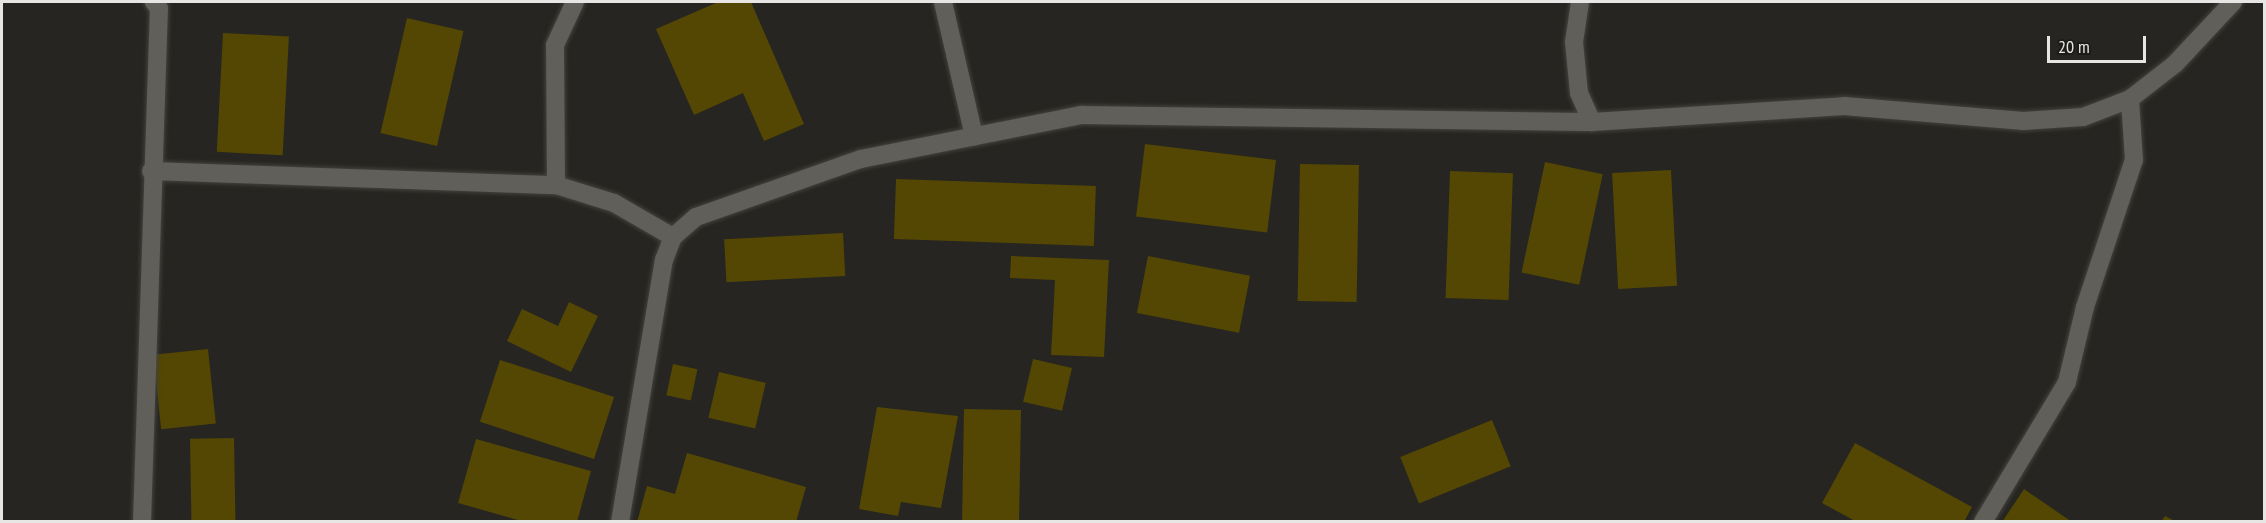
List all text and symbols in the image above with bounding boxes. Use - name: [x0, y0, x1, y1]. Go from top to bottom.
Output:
- scale bar: [2050, 24, 2149, 62]
- text: 20 m: [2058, 35, 2090, 58]

